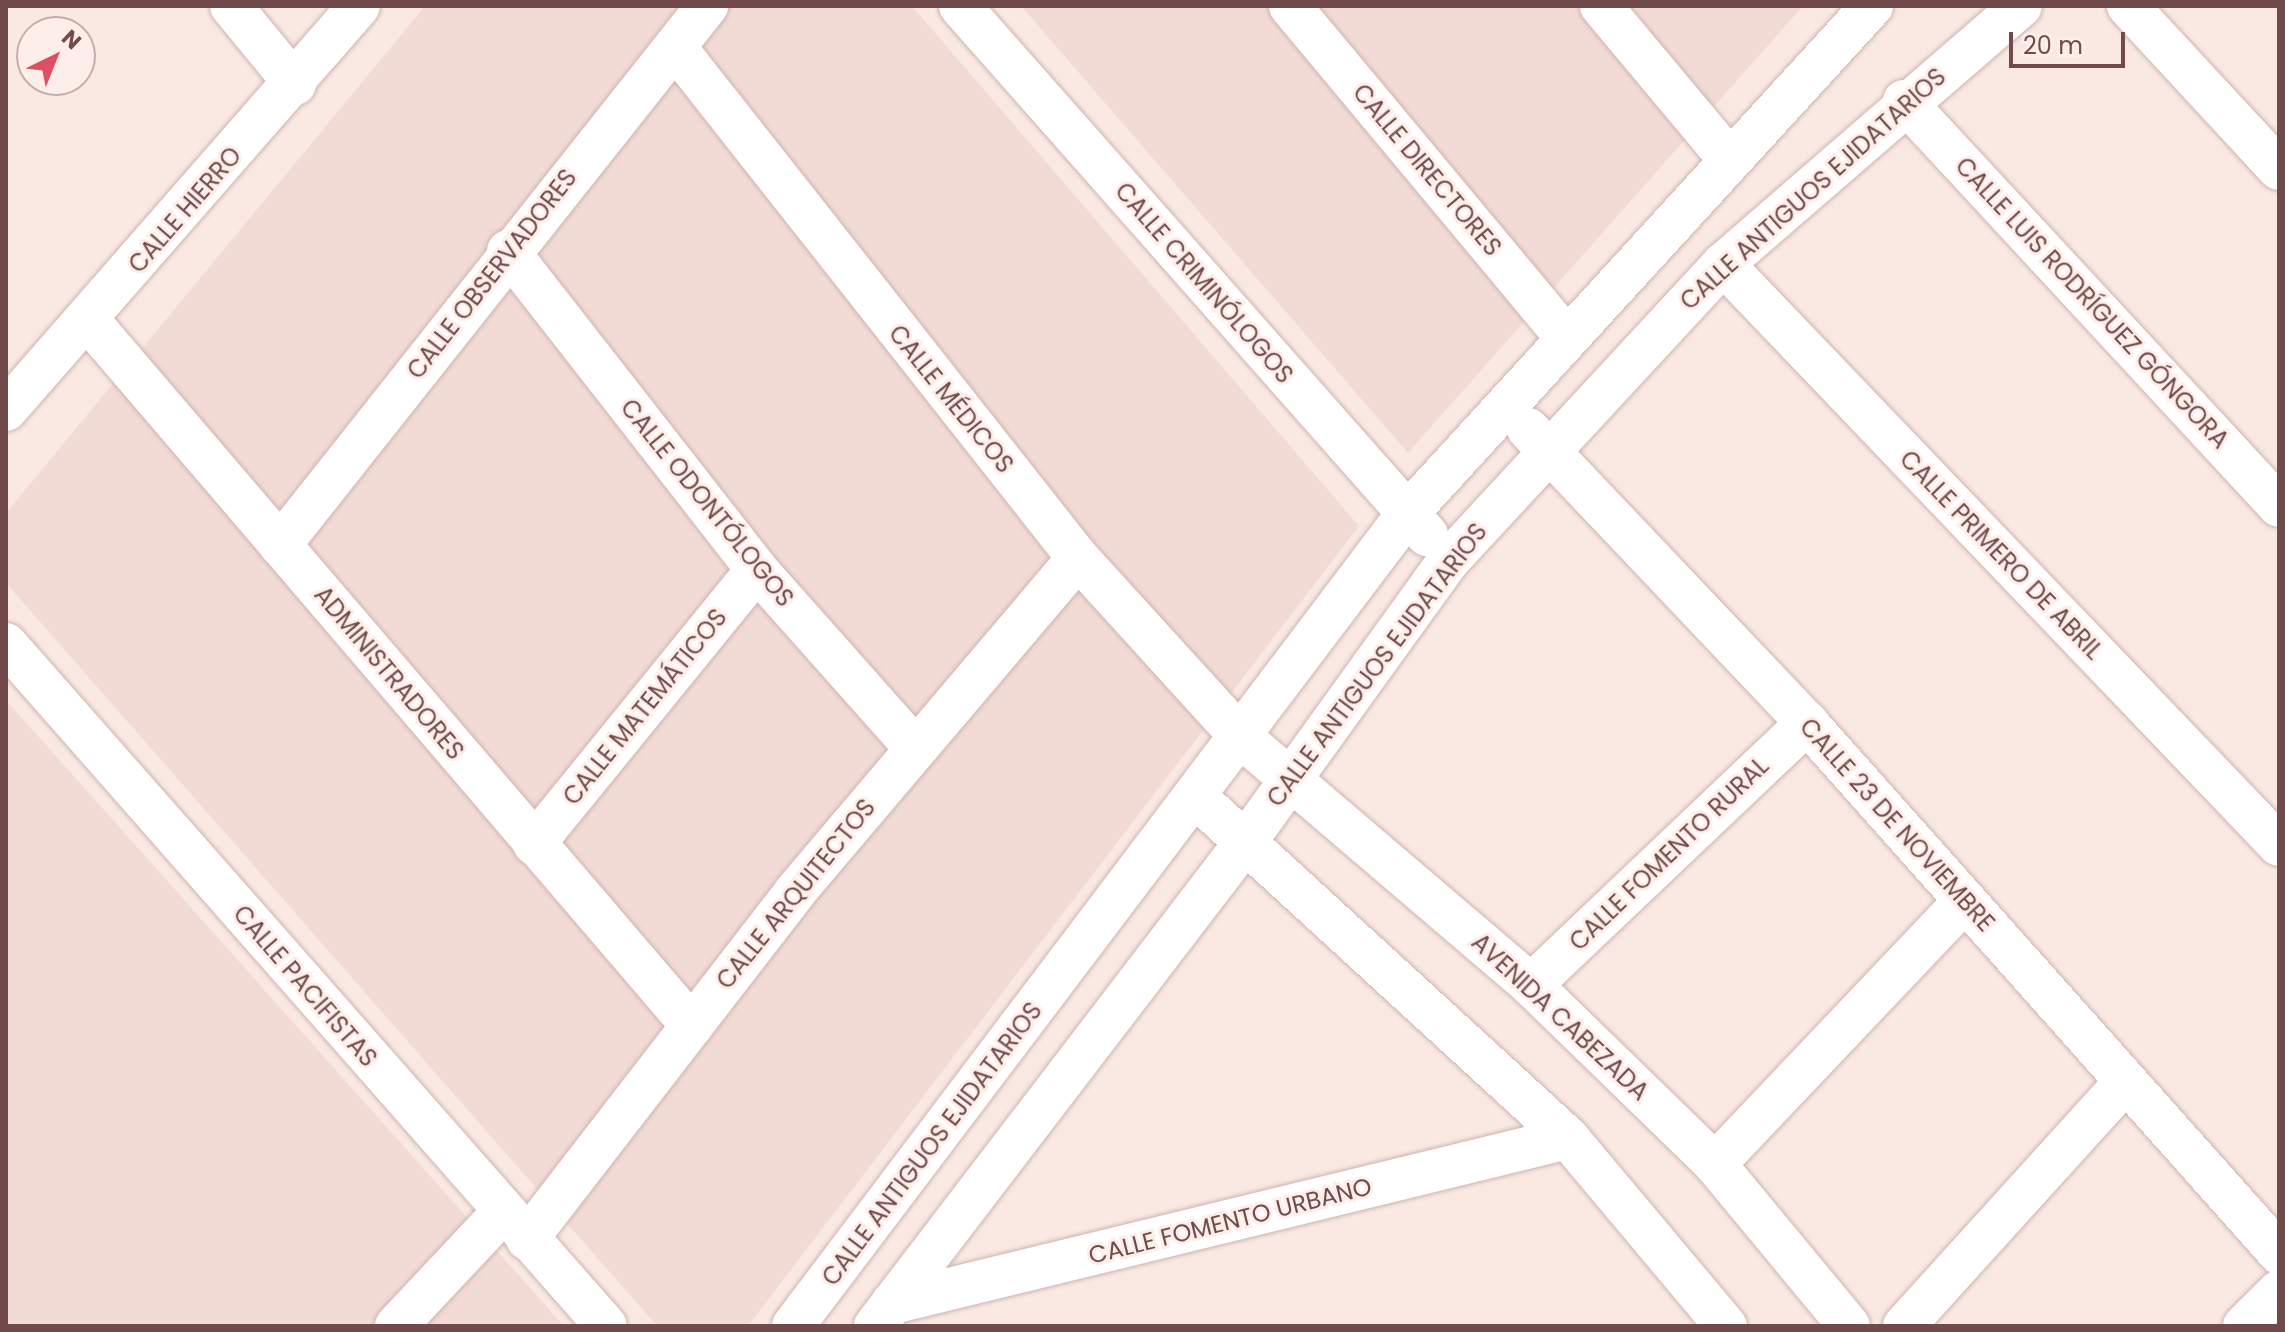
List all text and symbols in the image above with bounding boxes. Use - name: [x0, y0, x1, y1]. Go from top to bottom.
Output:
- north arrow: [16, 16, 96, 96]
- scale bar: [2013, 16, 2129, 66]
- text: N: [55, 23, 88, 57]
- text: 20 m: [2023, 29, 2083, 62]
- street label: CALLE ANTIGUOS EJIDATARIOS: [1674, 62, 1952, 316]
- street label: CALLE DIRECTORES: [1347, 78, 1507, 262]
- street label: CALLE HIERRO: [123, 141, 247, 279]
- street label: CALLE LUIS RODRÍGUEZ GÓNGORA: [1949, 152, 2235, 454]
- street label: CALLE OBSERVADORES: [401, 164, 583, 384]
- street label: CALLE CRIMINÓLOGOS: [1109, 177, 1299, 389]
- street label: CALLE MÉDICOS: [883, 319, 1019, 479]
- street label: CALLE ODONTÓLOGOS: [614, 394, 800, 612]
- street label: CALLE PRIMERO DE ABRIL: [1894, 445, 2108, 665]
- street label: CALLE ANTIGUOS EJIDATARIOS: [1261, 518, 1493, 812]
- street label: ADMINISTRADORES: [308, 581, 470, 765]
- street label: CALLE MATEMÁTICOS: [557, 603, 733, 811]
- street label: CALLE 23 DE NOVIEMBRE: [1794, 713, 2000, 937]
- street label: CALLE FOMENTO RURAL: [1564, 752, 1774, 956]
- street label: CALLE ARQUITECTOS: [711, 793, 881, 995]
- street label: CALLE PACIFISTAS: [227, 900, 383, 1072]
- street label: AVENIDA CABEZADA: [1466, 928, 1654, 1106]
- street label: CALLE ANTIGUOS EJIDATARIOS: [816, 997, 1048, 1291]
- street label: CALLE FOMENTO URBANO: [1086, 1172, 1374, 1270]

